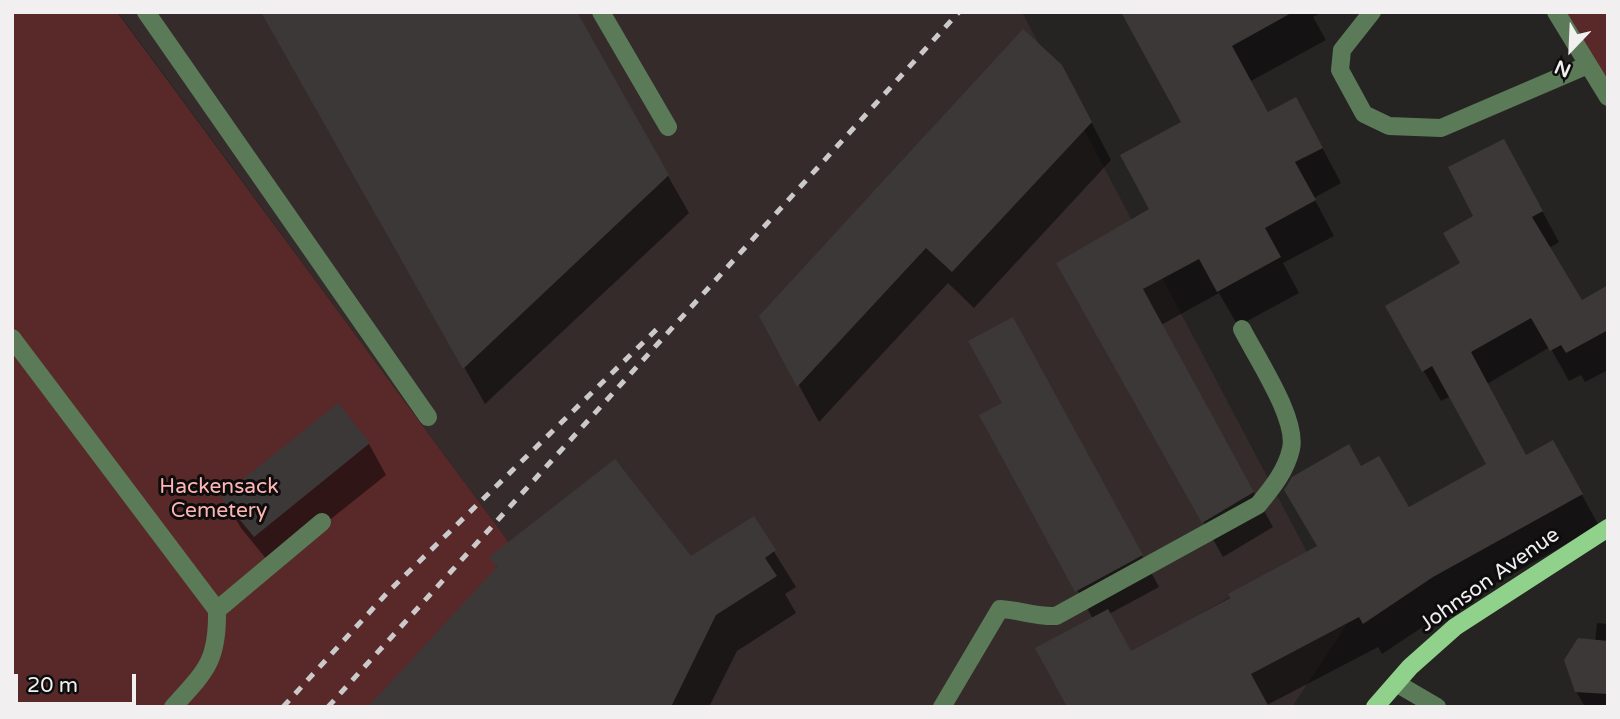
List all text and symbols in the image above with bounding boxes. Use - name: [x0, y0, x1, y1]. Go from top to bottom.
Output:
- north arrow: [1536, 14, 1606, 84]
- text: N: [1551, 55, 1574, 81]
- park label: Hackensack Cemetery: [159, 474, 279, 524]
- street label: Johnson Avenue: [1415, 523, 1565, 637]
- scale bar: [18, 660, 140, 704]
- text: 20 m: [27, 673, 78, 698]

